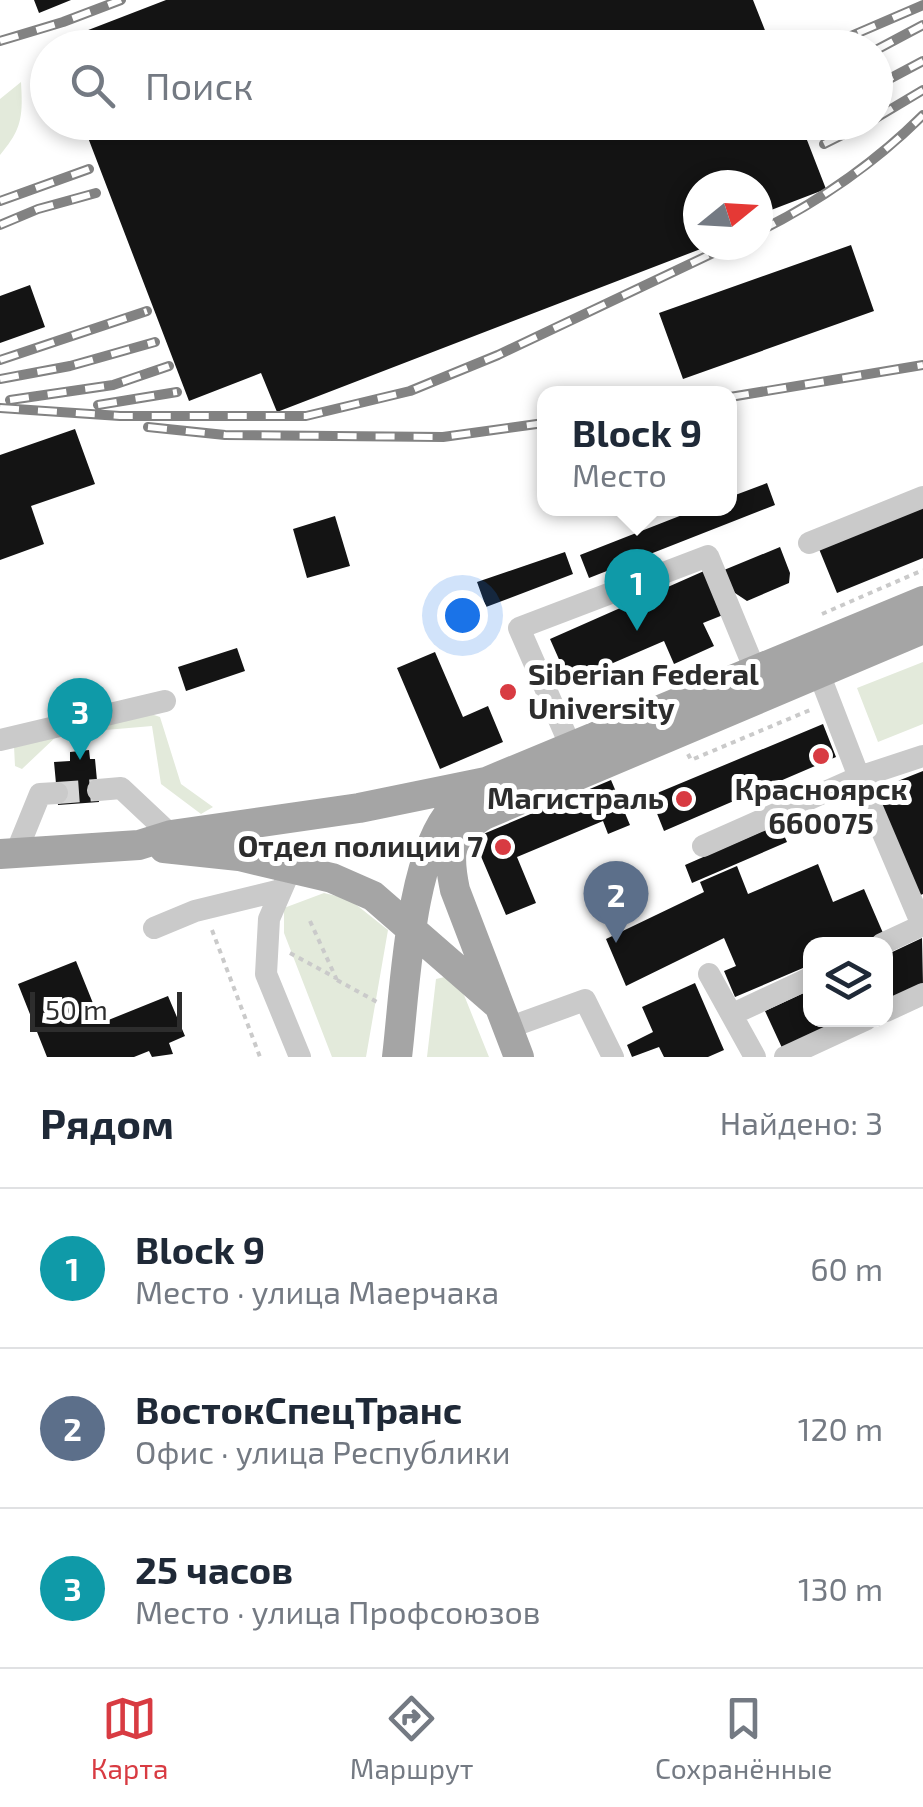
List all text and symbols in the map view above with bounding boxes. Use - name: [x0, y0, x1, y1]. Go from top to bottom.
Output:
- search box: [30, 30, 893, 140]
- icon: search: [65, 58, 120, 113]
- text: Поиск: [145, 62, 254, 108]
- north arrow: [683, 170, 773, 260]
- popup: [537, 386, 737, 516]
- text: Block 9: [572, 409, 702, 455]
- text: Место: [572, 455, 667, 493]
- pin: 1: [604, 548, 670, 631]
- your location: [437, 590, 488, 641]
- place label: Siberian Federal University: [528, 655, 759, 726]
- pin: 3: [48, 678, 112, 760]
- marker: Siberian Federal University: [497, 681, 519, 703]
- marker: Красноярск 660075: [810, 745, 832, 767]
- place label: Красноярск 660075: [735, 770, 908, 840]
- place label: Магистраль: [487, 779, 664, 815]
- marker: Магистраль: [673, 788, 695, 810]
- place label: Отдел полиции 7: [238, 827, 483, 863]
- marker: Отдел полиции 7: [492, 836, 514, 858]
- pin: 2: [584, 860, 648, 943]
- map controls: [803, 937, 893, 1027]
- button: layers: [803, 937, 893, 1027]
- scale bar: [30, 987, 182, 1032]
- text: 50 m: [45, 992, 108, 1026]
- text: Рядом: [40, 1097, 174, 1147]
- text: Найдено: 3: [720, 1103, 883, 1141]
- text: Block 9: [135, 1226, 265, 1272]
- text: 1: [66, 1249, 79, 1287]
- text: 60 m: [810, 1249, 883, 1287]
- text: Место · улица Маерчака: [135, 1272, 499, 1310]
- text: ВостокСпецТранс: [135, 1386, 462, 1432]
- text: 2: [63, 1409, 82, 1447]
- text: 120 m: [798, 1409, 883, 1447]
- text: Офис · улица Республики: [135, 1432, 511, 1470]
- text: 25 часов: [135, 1546, 293, 1592]
- text: 3: [63, 1569, 82, 1607]
- text: 130 m: [798, 1569, 883, 1607]
- text: Место · улица Профсоюзов: [135, 1592, 541, 1630]
- tab: Карта: [91, 1691, 168, 1785]
- tab: Маршрут: [350, 1691, 474, 1785]
- tab: Сохранённые: [655, 1691, 832, 1785]

